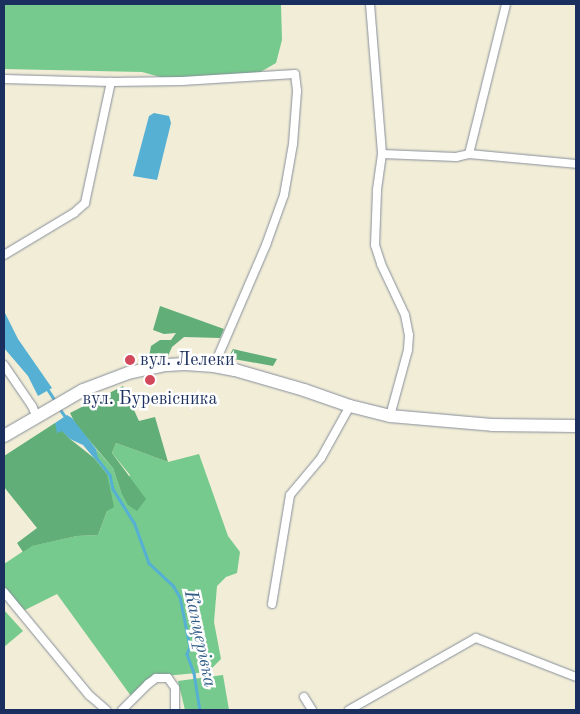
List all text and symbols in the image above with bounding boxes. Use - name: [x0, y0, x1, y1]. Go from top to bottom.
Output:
- place label: вул. Лелеки: [140, 349, 235, 371]
- marker: вул. Лелеки: [124, 354, 136, 366]
- marker: вул. Буревісника: [144, 374, 156, 386]
- place label: вул. Буревісника: [82, 388, 218, 410]
- water label: Канцерівка: [178, 589, 220, 689]

